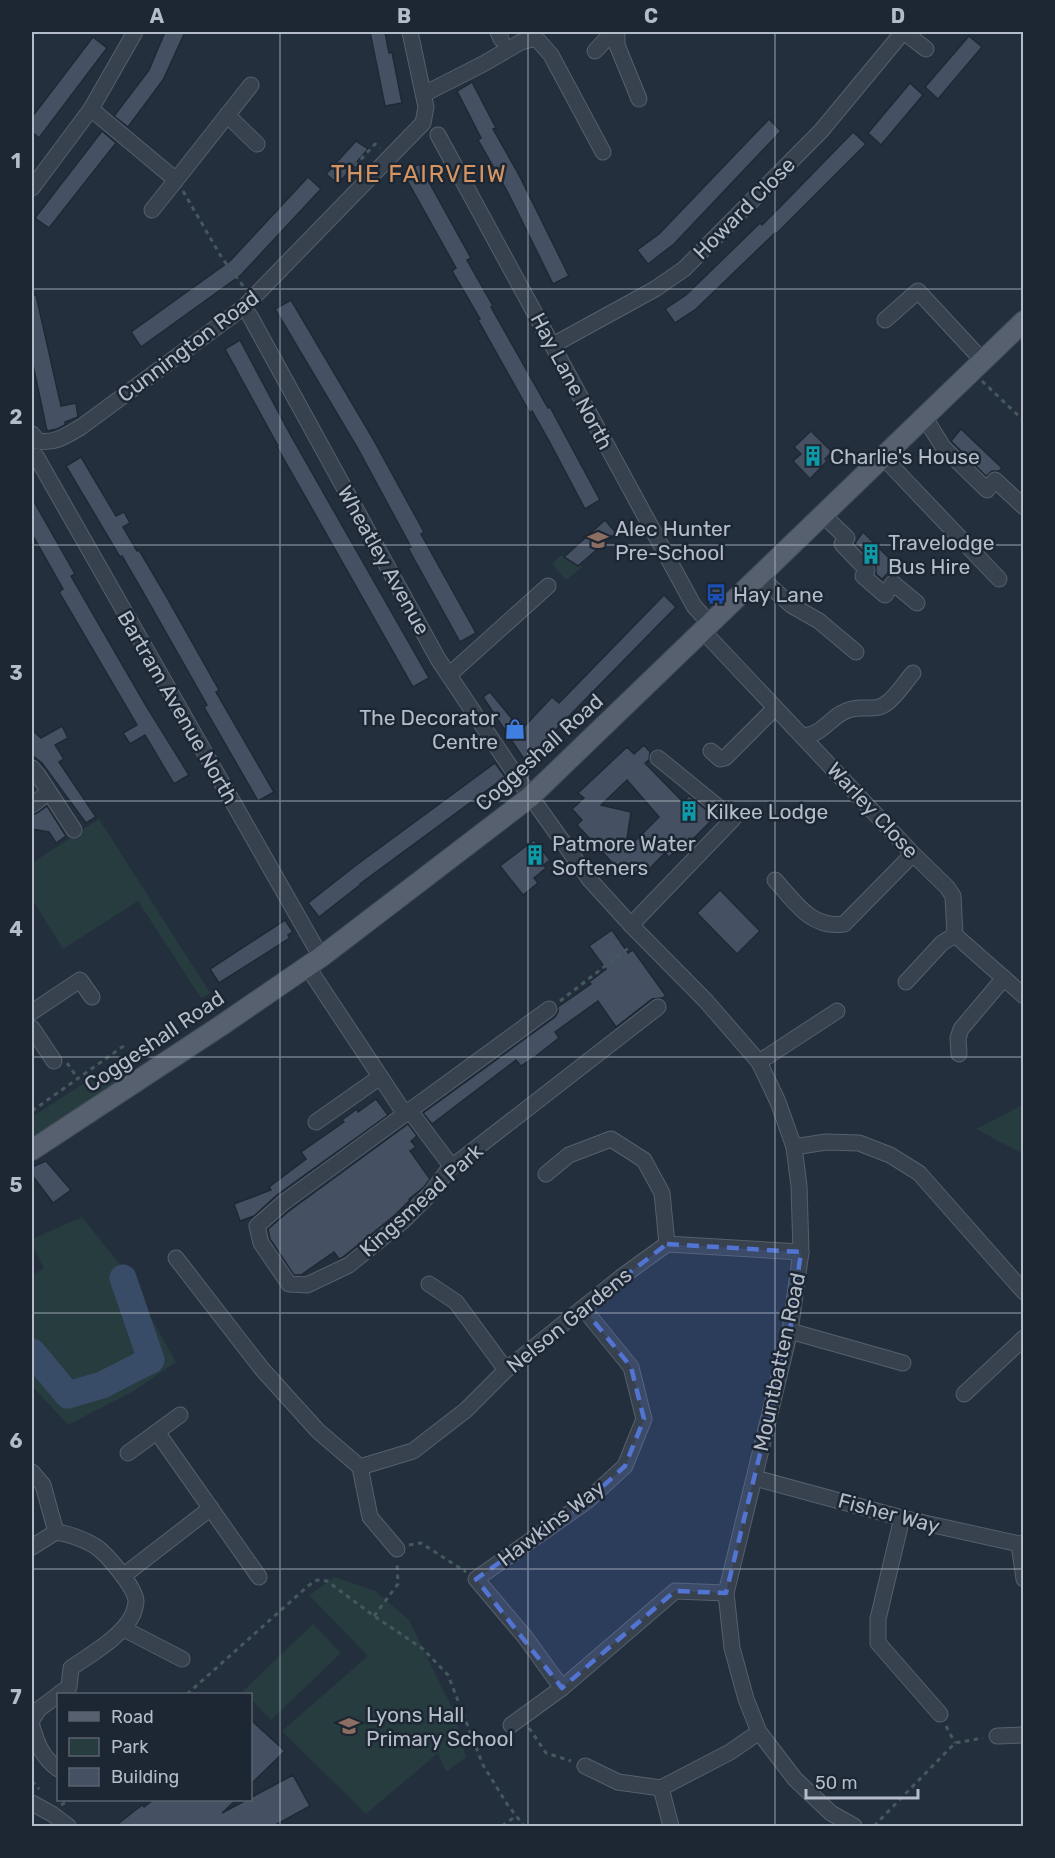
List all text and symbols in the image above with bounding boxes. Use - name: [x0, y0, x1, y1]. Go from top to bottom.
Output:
- text: A: [150, 4, 165, 28]
- text: B: [397, 4, 411, 28]
- text: C: [644, 4, 658, 28]
- text: D: [891, 4, 905, 28]
- text: 1: [11, 149, 21, 173]
- street label: Howard Close: [688, 152, 800, 264]
- district label: THE FAIRVEIW: [331, 160, 507, 188]
- street label: Cunnington Road: [112, 285, 264, 407]
- street label: Hay Lane North: [525, 308, 619, 454]
- text: 2: [10, 405, 23, 429]
- building icon: Charlie's House: [801, 444, 825, 468]
- place label: Charlie's House: [830, 444, 980, 469]
- street label: Wheatley Avenue: [333, 481, 435, 639]
- place label: Alec Hunter Pre-School: [615, 516, 731, 565]
- school or university icon: Alec Hunter Pre-School: [586, 528, 610, 552]
- place label: Travelodge Bus Hire: [888, 530, 995, 579]
- building icon: Travelodge Bus Hire: [859, 542, 883, 566]
- bus stop icon: Hay Lane: [704, 582, 728, 606]
- place label: Hay Lane: [733, 582, 823, 607]
- street label: Bartram Avenue North: [112, 606, 244, 808]
- text: 3: [9, 661, 23, 685]
- street label: Coggeshall Road: [470, 688, 608, 816]
- place label: The Decorator Centre: [359, 705, 498, 754]
- shop icon: The Decorator Centre: [503, 717, 527, 741]
- street label: Warley Close: [822, 757, 924, 863]
- building icon: Kilkee Lodge: [677, 799, 701, 823]
- place label: Kilkee Lodge: [706, 799, 828, 824]
- place label: Patmore Water Softeners: [552, 831, 696, 880]
- building icon: Patmore Water Softeners: [523, 843, 547, 867]
- text: 4: [9, 917, 23, 941]
- street label: Coggeshall Road: [79, 985, 229, 1097]
- street label: Kingsmead Park: [354, 1138, 488, 1262]
- text: 5: [10, 1173, 23, 1197]
- street label: Nelson Gardens: [502, 1262, 636, 1378]
- street label: Mountbatten Road: [748, 1270, 810, 1454]
- text: 6: [9, 1429, 23, 1453]
- street label: Hawkins Way: [493, 1475, 609, 1571]
- street label: Fisher Way: [835, 1487, 943, 1539]
- text: 7: [10, 1685, 22, 1709]
- legend: [57, 1693, 252, 1801]
- place label: Lyons Hall Primary School: [366, 1702, 514, 1751]
- text: Road: [111, 1706, 154, 1728]
- school or university icon: Lyons Hall Primary School: [337, 1714, 361, 1738]
- text: Park: [111, 1736, 149, 1758]
- scale bar: [806, 1762, 918, 1800]
- text: Building: [111, 1766, 179, 1788]
- text: 50 m: [815, 1772, 858, 1794]

